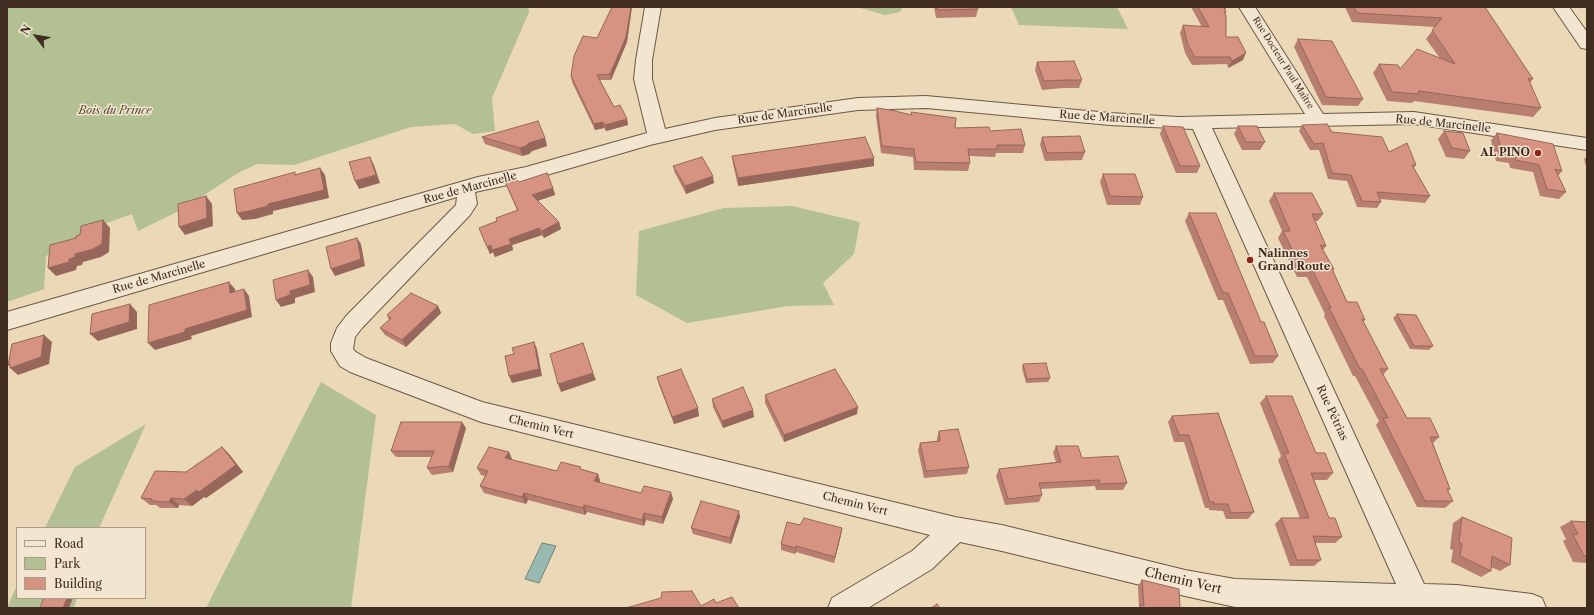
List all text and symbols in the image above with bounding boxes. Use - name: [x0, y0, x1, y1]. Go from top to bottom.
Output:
- street label: Rue Docteur Paul Maître: [1250, 15, 1316, 111]
- north arrow: [16, 16, 56, 56]
- text: N: [17, 22, 34, 38]
- street label: Rue de Marcinelle: [737, 101, 833, 127]
- park label: Bois du Prince: [79, 104, 151, 118]
- street label: Rue de Marcinelle: [1059, 108, 1155, 128]
- street label: Rue de Marcinelle: [1395, 112, 1491, 136]
- place label: AL PINO: [1480, 146, 1530, 160]
- marker: AL PINO: [1533, 148, 1543, 158]
- street label: Rue de Marcinelle: [422, 169, 518, 207]
- place label: Nalinnes Grand Route: [1258, 247, 1330, 273]
- marker: Nalinnes Grand Route: [1245, 255, 1255, 265]
- street label: Rue de Marcinelle: [111, 257, 207, 297]
- street label: Rue Pétrias: [1313, 383, 1351, 443]
- street label: Chemin Vert: [507, 413, 575, 441]
- street label: Chemin Vert: [821, 490, 889, 518]
- legend: [16, 527, 146, 599]
- text: Road: [54, 536, 84, 551]
- text: Park: [54, 556, 80, 571]
- street label: Chemin Vert: [1143, 565, 1223, 597]
- text: Building: [54, 576, 102, 591]

